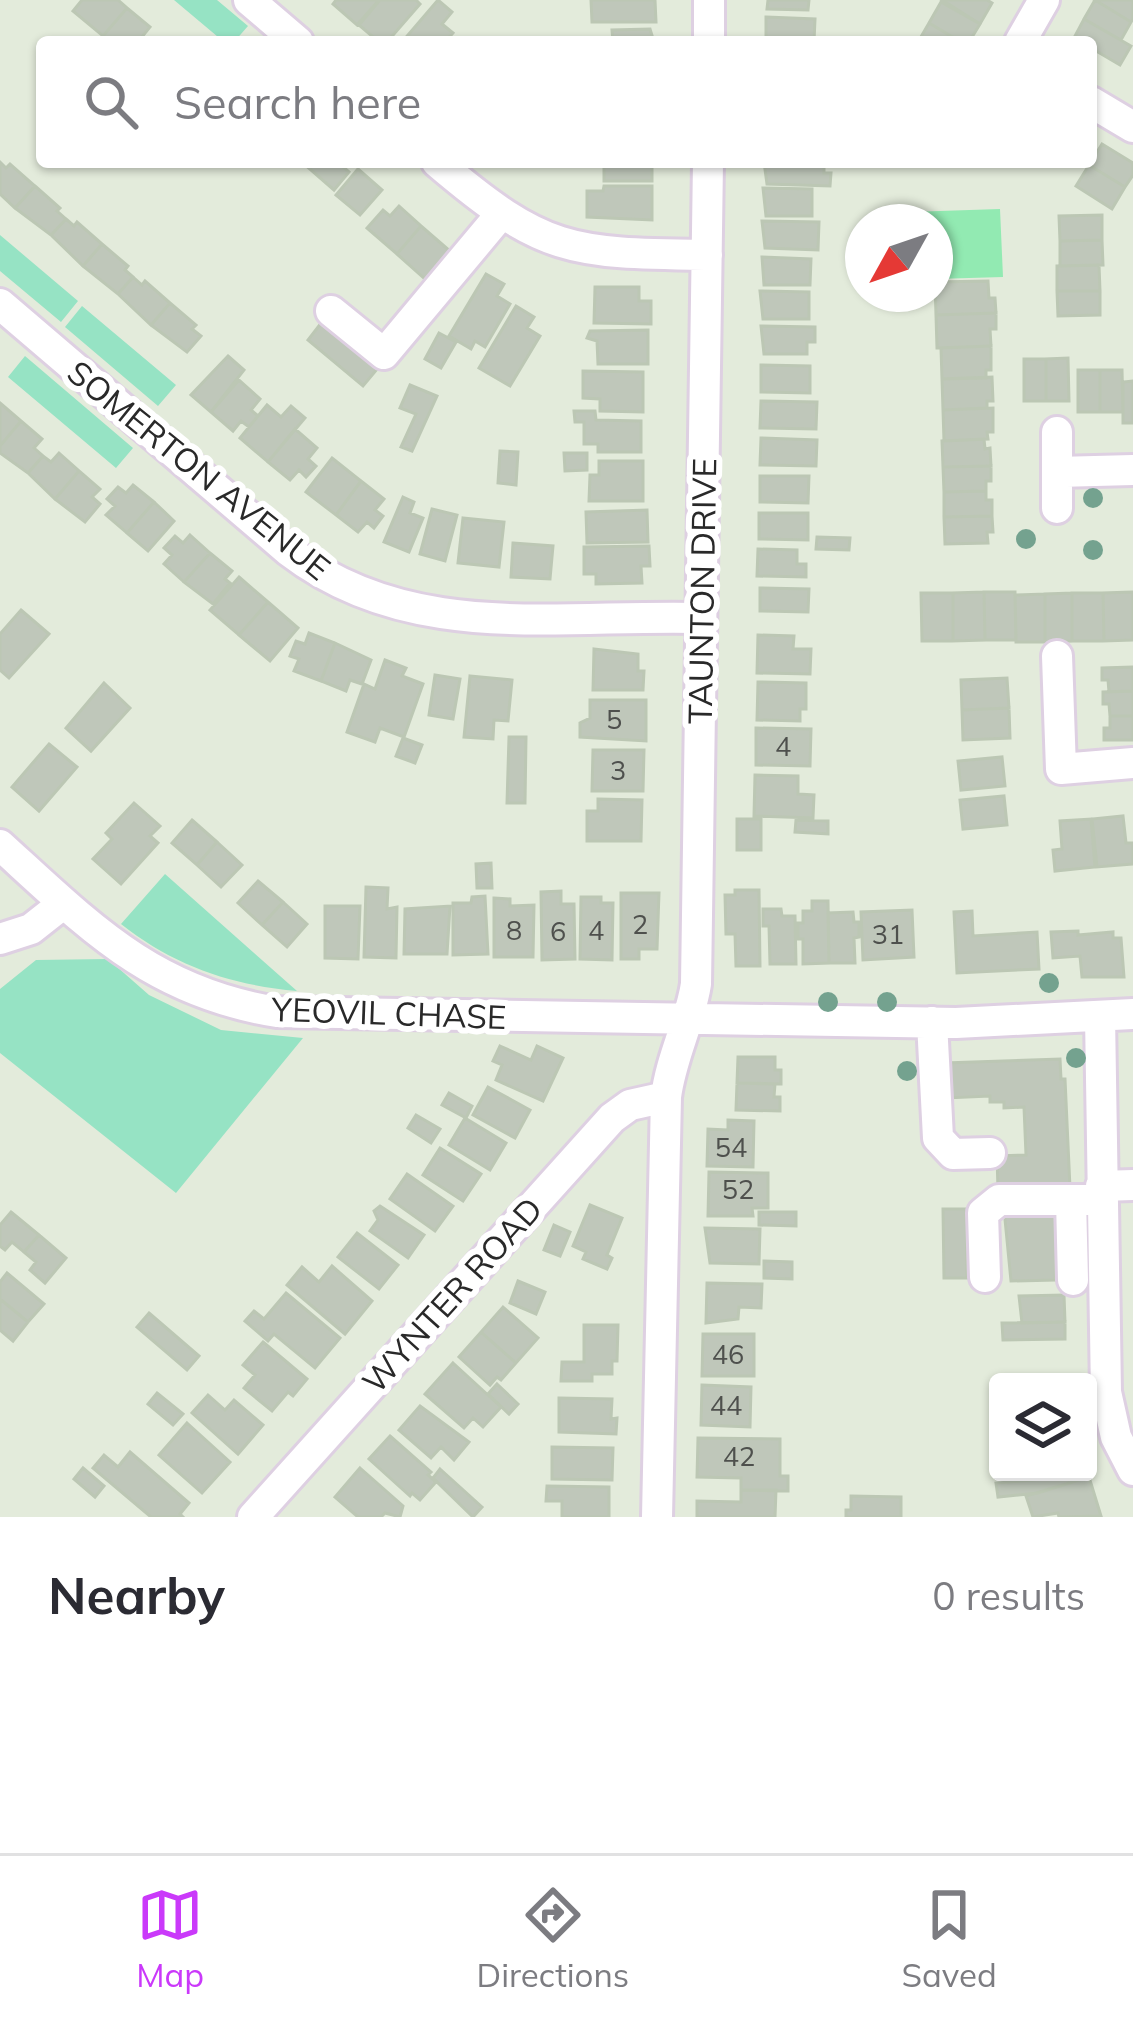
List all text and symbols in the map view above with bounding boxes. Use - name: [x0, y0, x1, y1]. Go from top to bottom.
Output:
- search box: [36, 36, 1097, 168]
- icon: search: [78, 69, 144, 135]
- text: Search here: [174, 74, 421, 130]
- north arrow: [845, 204, 953, 312]
- street label: SOMERTON AVENUE: [60, 351, 339, 588]
- street label: TAUNTON DRIVE: [679, 458, 724, 724]
- house number: 5: [606, 702, 622, 736]
- house number: 4: [775, 729, 791, 763]
- house number: 3: [610, 753, 626, 787]
- house number: 2: [632, 907, 648, 941]
- house number: 8: [506, 913, 522, 947]
- house number: 4: [588, 913, 604, 947]
- house number: 6: [550, 914, 566, 948]
- house number: 31: [872, 917, 904, 951]
- street label: YEOVIL CHASE: [270, 988, 507, 1037]
- house number: 54: [715, 1130, 747, 1164]
- house number: 52: [722, 1172, 754, 1206]
- street label: WYNTER ROAD: [353, 1188, 550, 1401]
- house number: 46: [712, 1337, 744, 1371]
- map controls: [989, 1373, 1097, 1481]
- button: layers: [989, 1373, 1097, 1481]
- house number: 44: [710, 1388, 742, 1422]
- house number: 42: [723, 1439, 755, 1473]
- text: Nearby: [48, 1563, 225, 1627]
- text: 0 results: [932, 1571, 1085, 1620]
- tab: Map: [136, 1882, 204, 1995]
- tab: Directions: [477, 1882, 629, 1995]
- tab: Saved: [902, 1882, 997, 1995]

